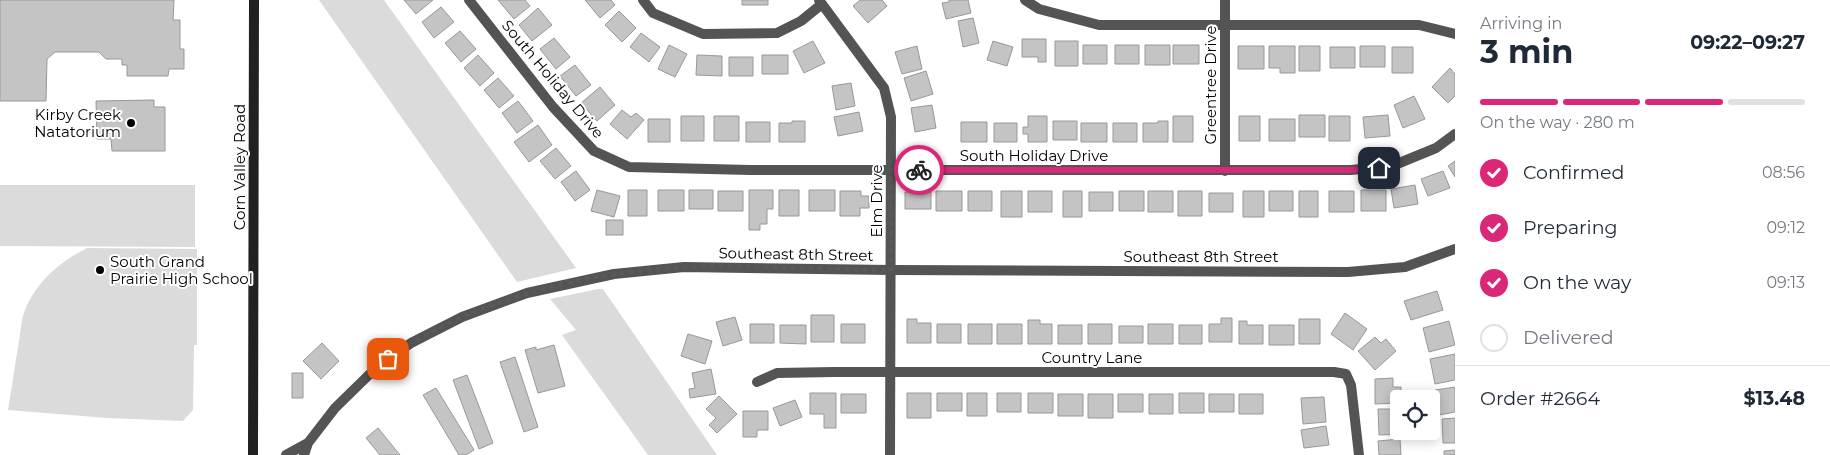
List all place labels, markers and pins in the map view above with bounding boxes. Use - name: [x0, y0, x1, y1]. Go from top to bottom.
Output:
- place label: Kirby Creek Natatorium: [34, 105, 121, 141]
- marker: Kirby Creek Natatorium: [125, 117, 137, 129]
- pin: [1358, 147, 1400, 189]
- place label: South Grand Prairie High School: [110, 252, 253, 288]
- marker: South Grand Prairie High School: [94, 264, 106, 276]
- pin: [367, 338, 409, 380]

